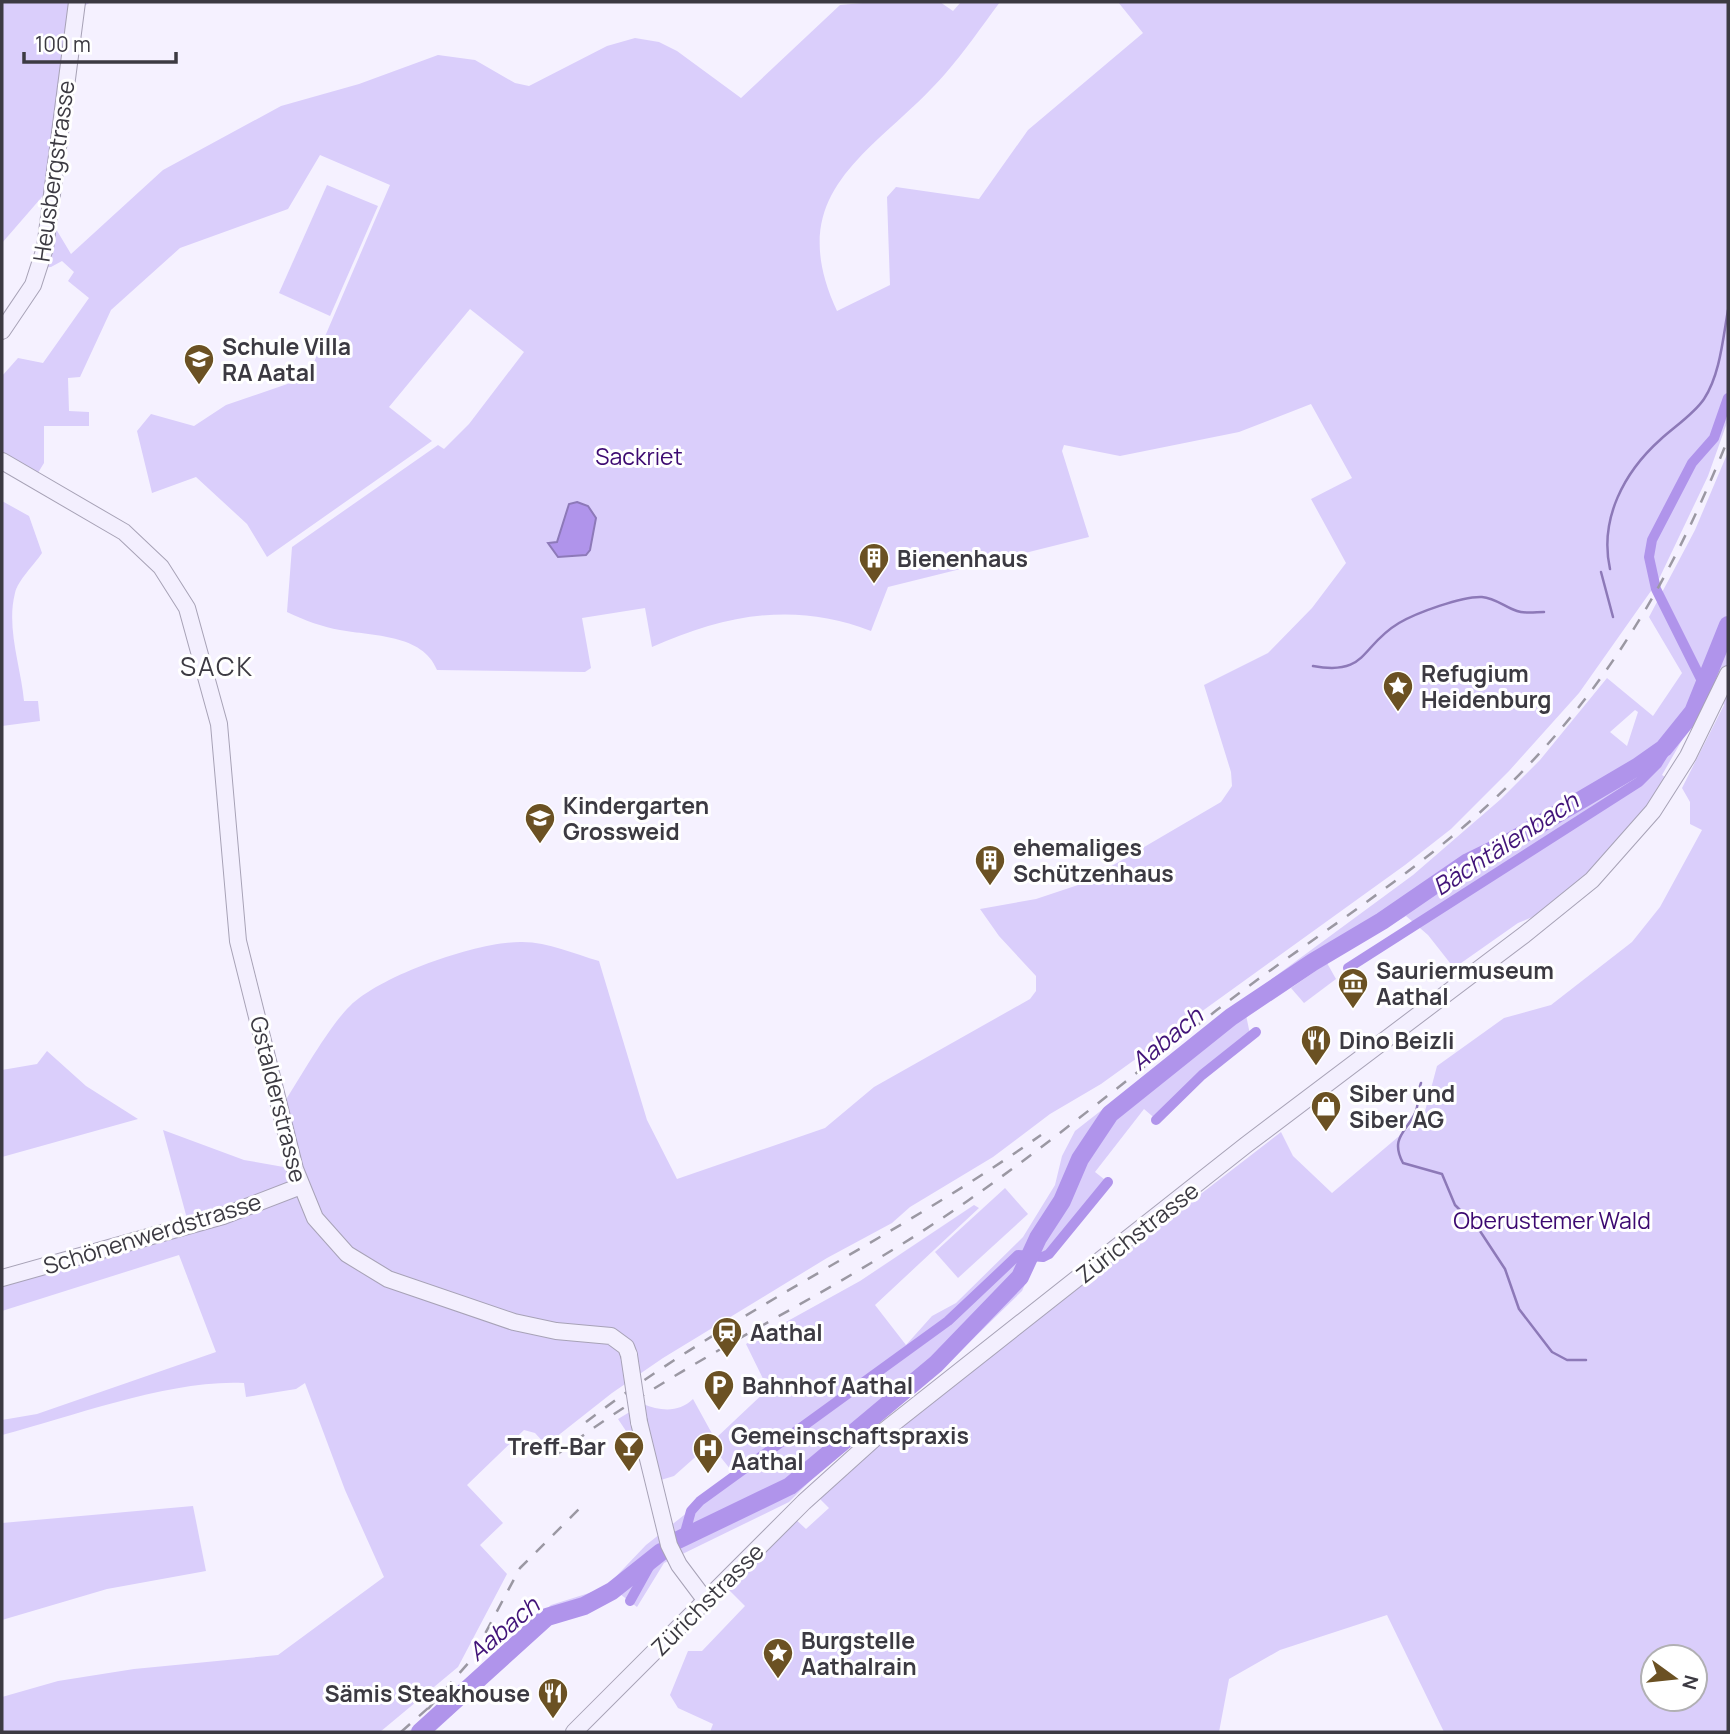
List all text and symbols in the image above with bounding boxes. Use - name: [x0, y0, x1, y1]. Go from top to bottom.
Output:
- scale bar: [24, 21, 177, 65]
- text: 100 m: [35, 30, 91, 58]
- street label: Heusbergstrasse: [24, 78, 82, 264]
- place label: Schule Villa RA Aatal: [222, 330, 351, 388]
- school or university icon: Schule Villa RA Aatal: [182, 342, 216, 386]
- park label: Sackriet: [595, 440, 683, 472]
- building icon: Bienenhaus: [857, 541, 891, 585]
- place label: Bienenhaus: [897, 542, 1028, 574]
- district label: SACK: [180, 648, 254, 684]
- place label: Refugium Heidenburg: [1421, 657, 1551, 715]
- place icon: Refugium Heidenburg: [1381, 669, 1415, 713]
- water label: Bächtälenbach: [1426, 783, 1585, 902]
- place label: Kindergarten Grossweid: [563, 789, 709, 847]
- school or university icon: Kindergarten Grossweid: [523, 801, 557, 845]
- place label: ehemaliges Schützenhaus: [1013, 831, 1174, 889]
- building icon: ehemaliges Schützenhaus: [973, 843, 1007, 887]
- place label: Sauriermuseum Aathal: [1376, 954, 1554, 1012]
- museum icon: Sauriermuseum Aathal: [1336, 966, 1370, 1010]
- water label: Aabach: [1123, 998, 1209, 1077]
- street label: Gstalderstrasse: [243, 1013, 315, 1185]
- restaurant icon: Dino Beizli: [1299, 1023, 1333, 1067]
- place label: Dino Beizli: [1339, 1024, 1455, 1056]
- place label: Siber und Siber AG: [1349, 1077, 1455, 1135]
- shop icon: Siber und Siber AG: [1309, 1089, 1343, 1133]
- street label: Zürichstrasse: [1069, 1174, 1205, 1290]
- street label: Schönenwerdstrasse: [39, 1185, 265, 1281]
- park label: Oberustemer Wald: [1453, 1204, 1651, 1236]
- station icon: Aathal: [710, 1315, 744, 1359]
- place label: Aathal: [750, 1316, 823, 1348]
- parking icon: Bahnhof Aathal: [702, 1368, 736, 1412]
- place label: Bahnhof Aathal: [742, 1369, 913, 1401]
- place label: Gemeinschaftspraxis Aathal: [731, 1419, 969, 1477]
- bar icon: Treff-Bar: [612, 1429, 646, 1473]
- place label: Treff-Bar: [507, 1430, 606, 1462]
- hospital icon: Gemeinschaftspraxis Aathal: [691, 1431, 725, 1475]
- street label: Zürichstrasse: [644, 1536, 770, 1662]
- water label: Aabach: [460, 1588, 546, 1668]
- place label: Burgstelle Aathalrain: [801, 1624, 917, 1682]
- place icon: Burgstelle Aathalrain: [761, 1636, 795, 1680]
- north arrow: [1639, 1643, 1709, 1713]
- text: N: [1676, 1672, 1705, 1692]
- restaurant icon: Sämis Steakhouse: [536, 1676, 570, 1720]
- place label: Sämis Steakhouse: [324, 1677, 530, 1709]

